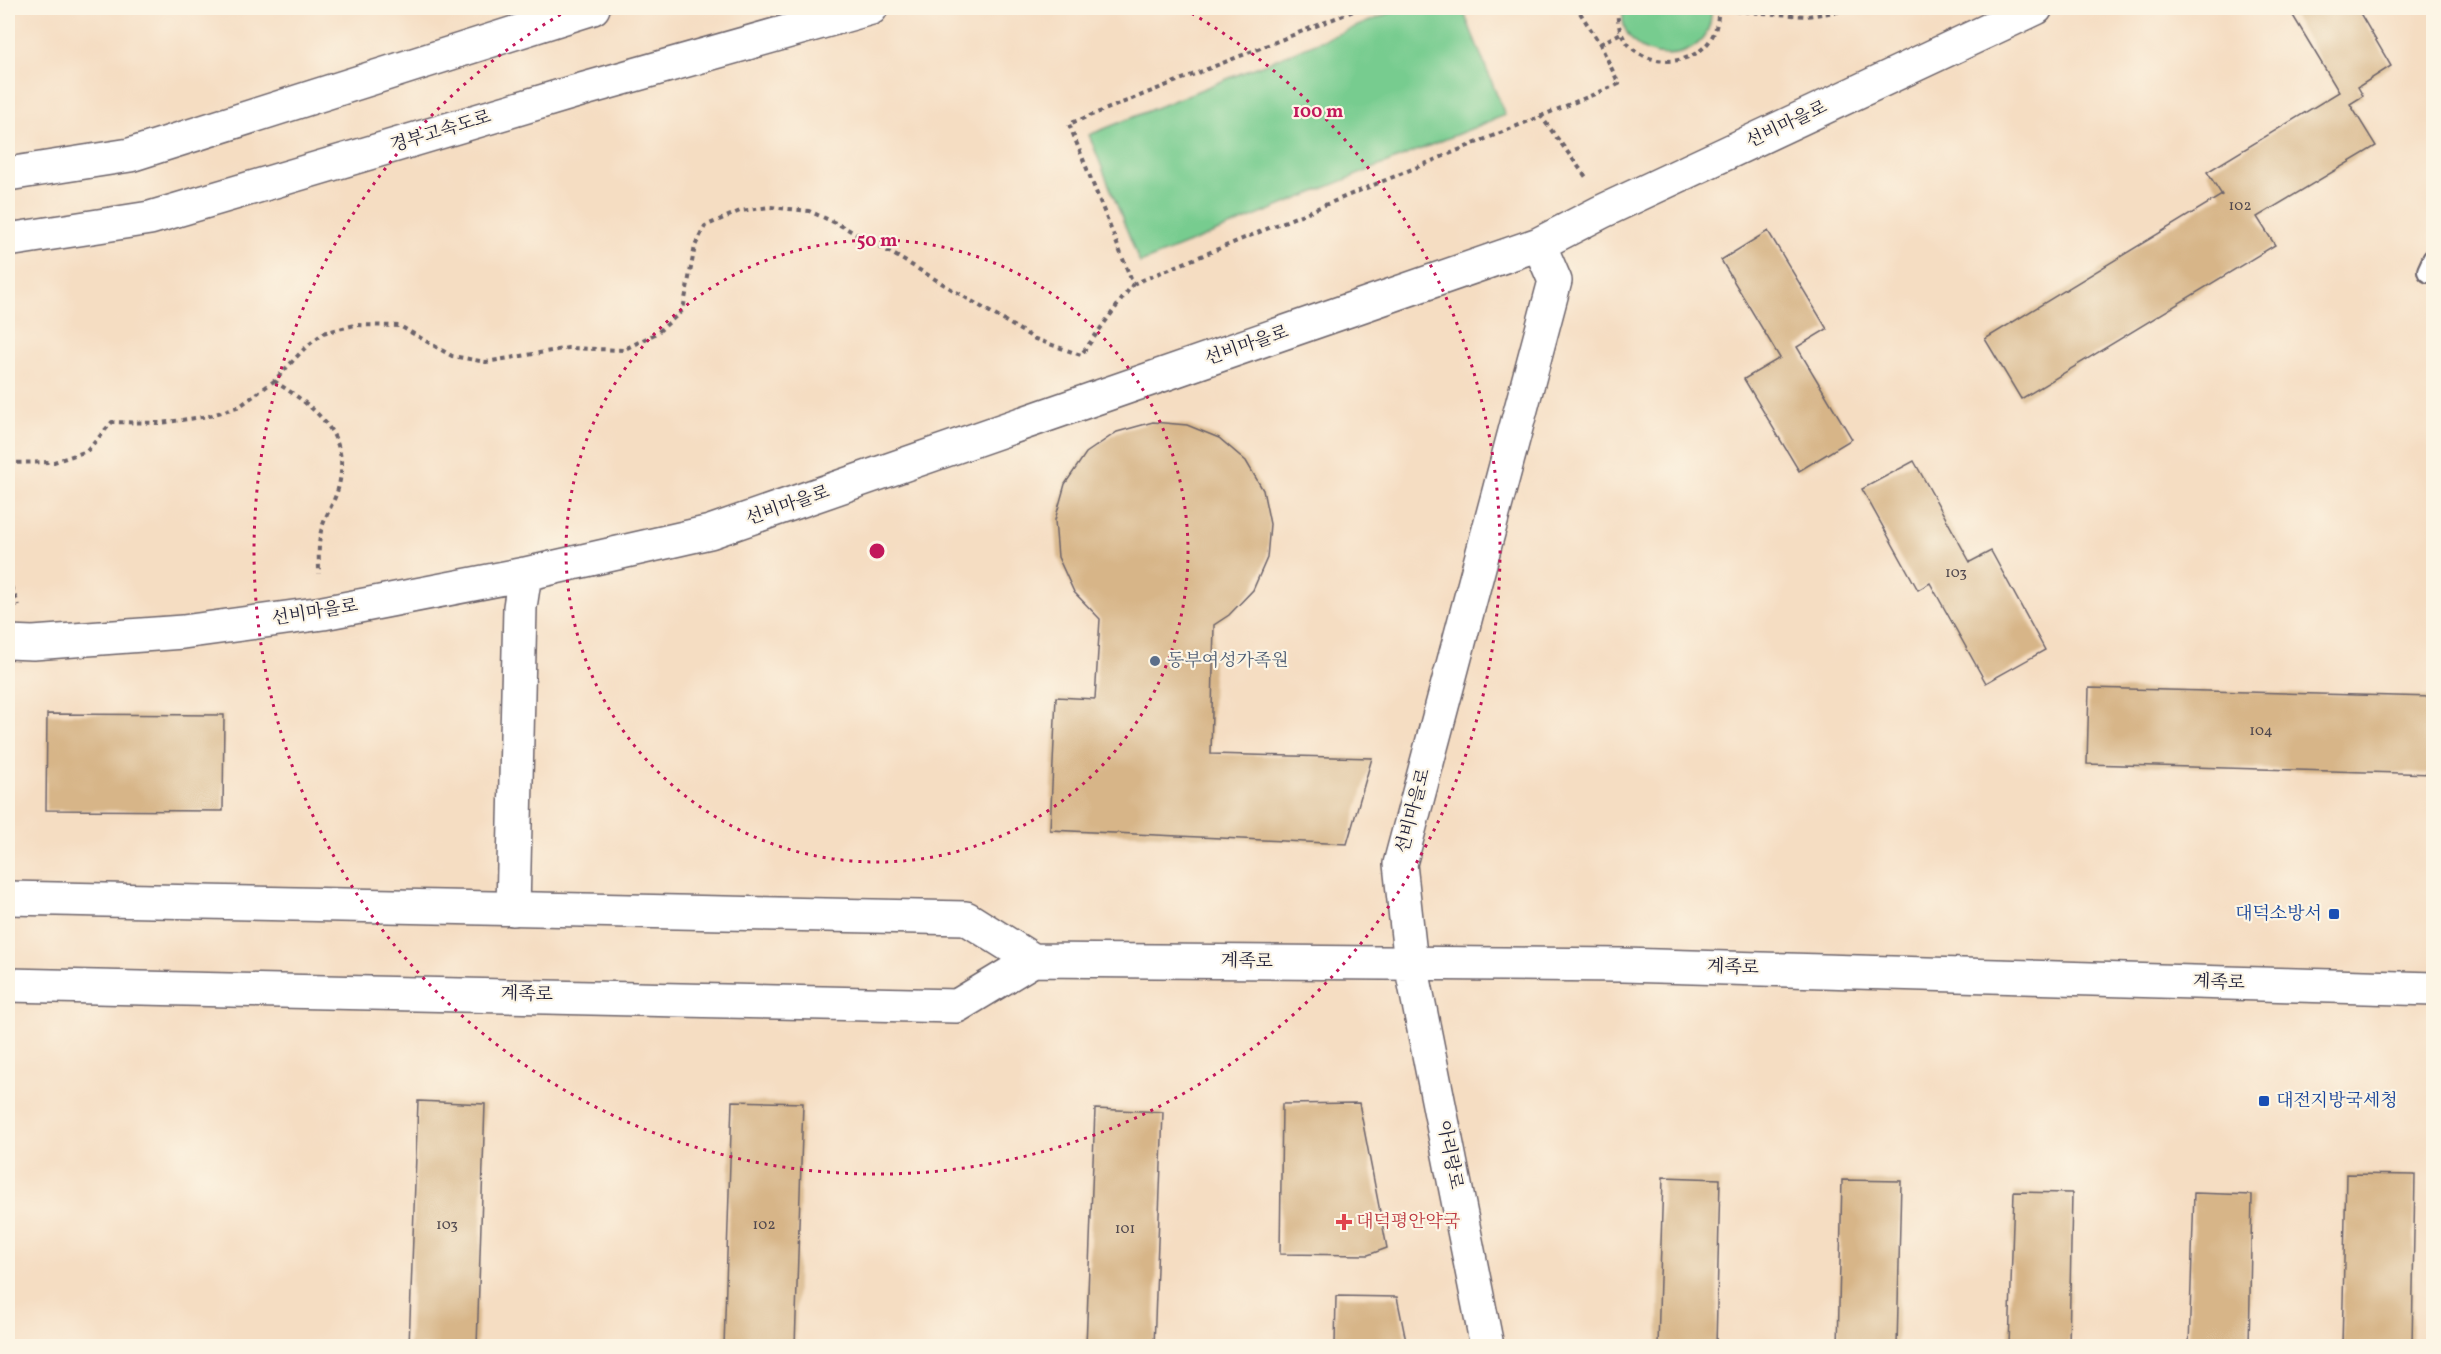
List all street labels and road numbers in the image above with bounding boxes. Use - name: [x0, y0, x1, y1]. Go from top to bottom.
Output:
- street label: 선비마을로: [1742, 95, 1832, 155]
- street label: 경부고속도로: [387, 105, 495, 159]
- street label: 선비마을로: [1202, 320, 1292, 372]
- street label: 선비마을로: [743, 480, 833, 532]
- street label: 선비마을로: [270, 594, 360, 632]
- street label: 선비마을로: [1391, 766, 1437, 856]
- street label: 계족로: [1221, 949, 1273, 975]
- street label: 계족로: [1706, 955, 1760, 981]
- street label: 계족로: [2192, 970, 2246, 996]
- street label: 계족로: [501, 982, 553, 1008]
- street label: 아리랑로: [1430, 1118, 1468, 1192]

